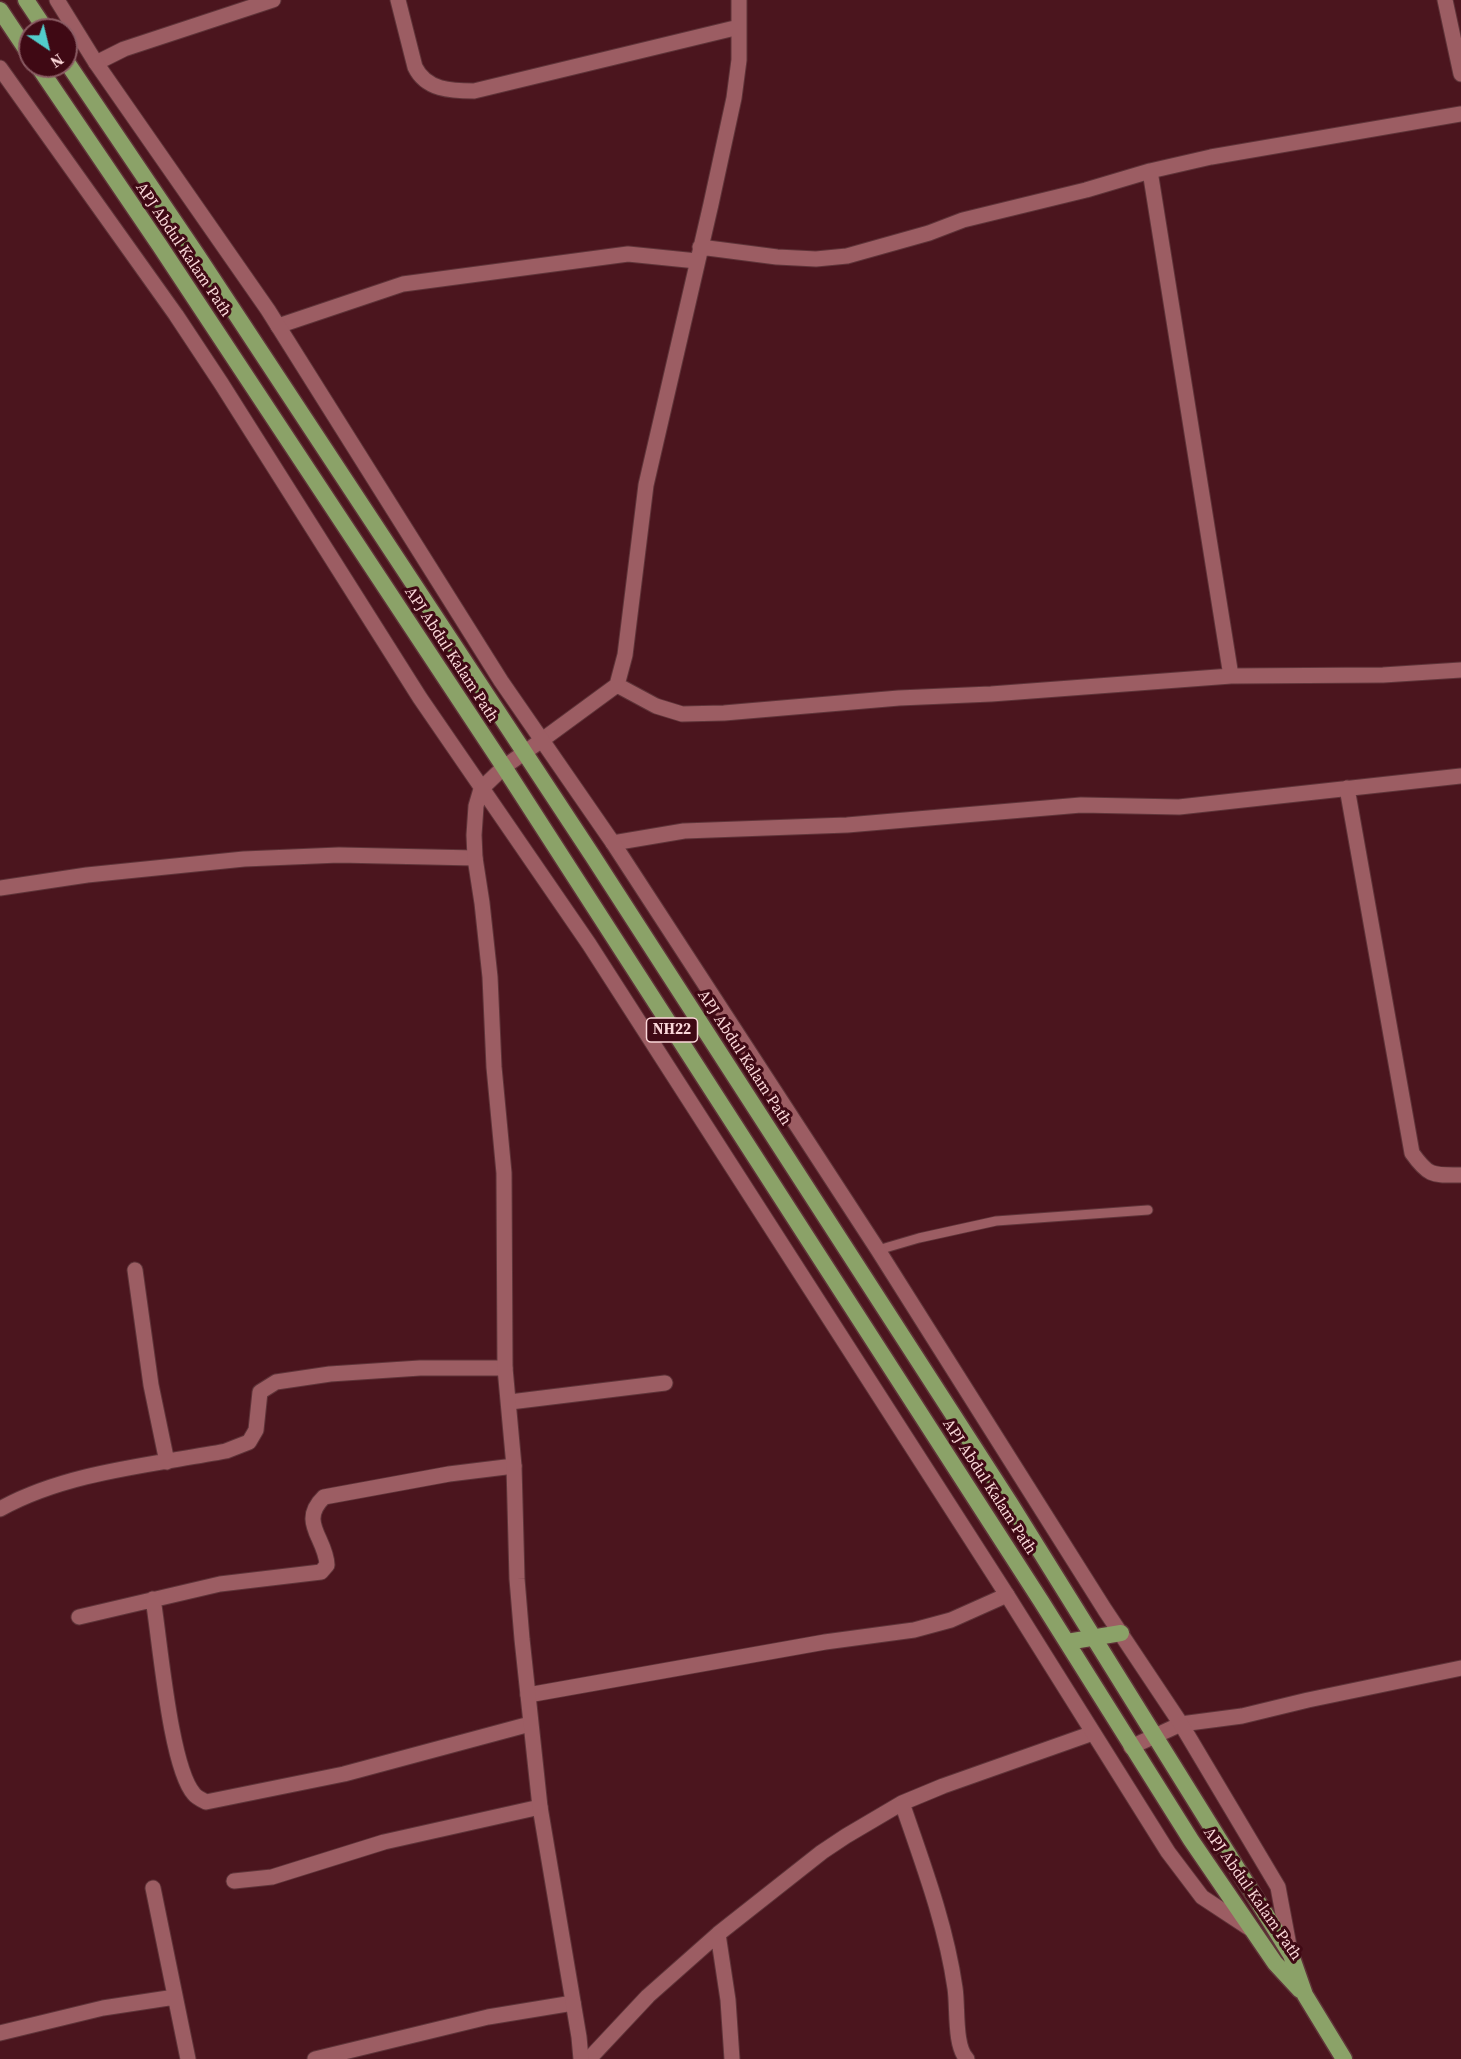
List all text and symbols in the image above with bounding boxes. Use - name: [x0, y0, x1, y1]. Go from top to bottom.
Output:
- north arrow: [18, 18, 78, 78]
- text: N: [46, 49, 68, 73]
- street label: APJ Abdul Kalam Path: [131, 179, 235, 321]
- street label: APJ Abdul Kalam Path: [400, 584, 502, 726]
- street label: APJ Abdul Kalam Path: [693, 987, 795, 1129]
- road number: NH22: [646, 1018, 698, 1042]
- street label: APJ Abdul Kalam Path: [938, 1416, 1040, 1558]
- street label: APJ Abdul Kalam Path: [1199, 1824, 1305, 1964]

